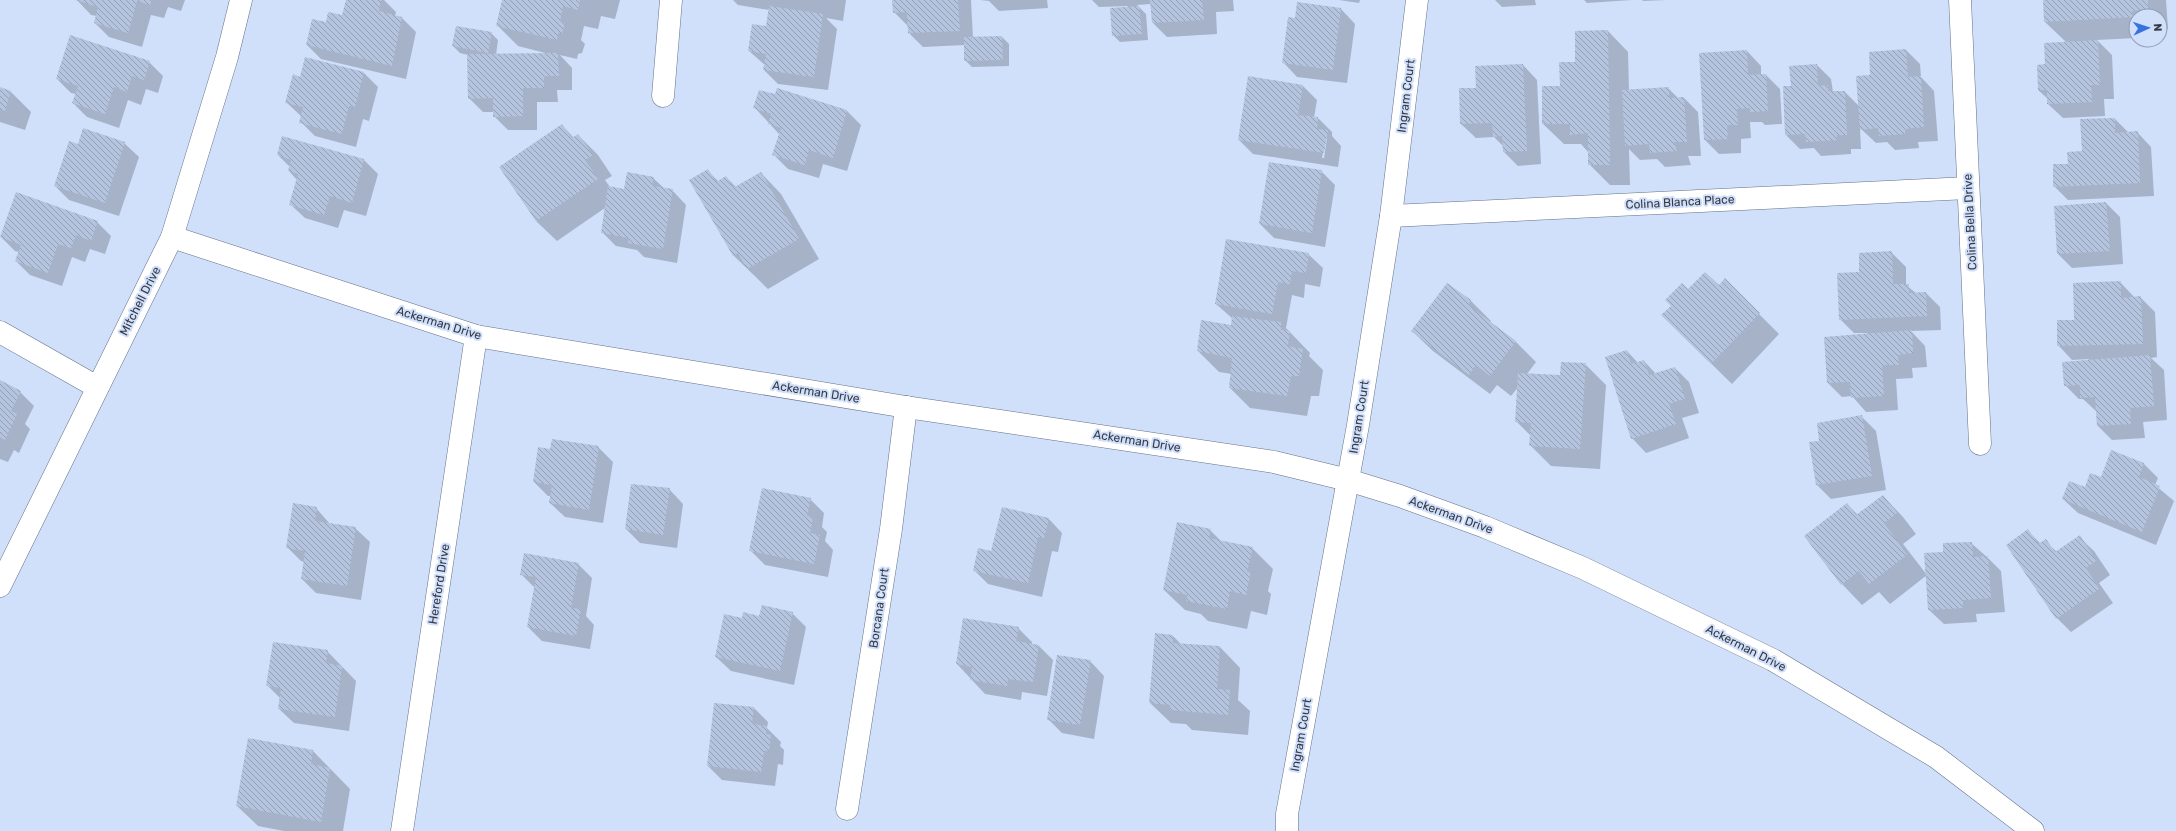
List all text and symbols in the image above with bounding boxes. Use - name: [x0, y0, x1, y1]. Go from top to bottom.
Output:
- north arrow: [2128, 8, 2168, 48]
- text: N: [2151, 23, 2164, 32]
- street label: Ingram Court: [1395, 58, 1417, 133]
- street label: Colina Bella Drive: [1960, 173, 1980, 271]
- street label: Colina Blanca Place: [1625, 192, 1735, 212]
- street label: Mitchell Drive: [117, 264, 163, 338]
- street label: Ackerman Drive: [395, 303, 483, 343]
- street label: Ackerman Drive: [771, 378, 861, 406]
- street label: Ingram Court: [1346, 379, 1372, 455]
- street label: Ackerman Drive: [1092, 427, 1182, 455]
- street label: Ackerman Drive: [1407, 493, 1495, 537]
- street label: Hereford Drive: [426, 543, 452, 625]
- street label: Borcana Court: [866, 567, 892, 649]
- street label: Ackerman Drive: [1704, 622, 1789, 674]
- street label: Ingram Court: [1288, 697, 1314, 773]

